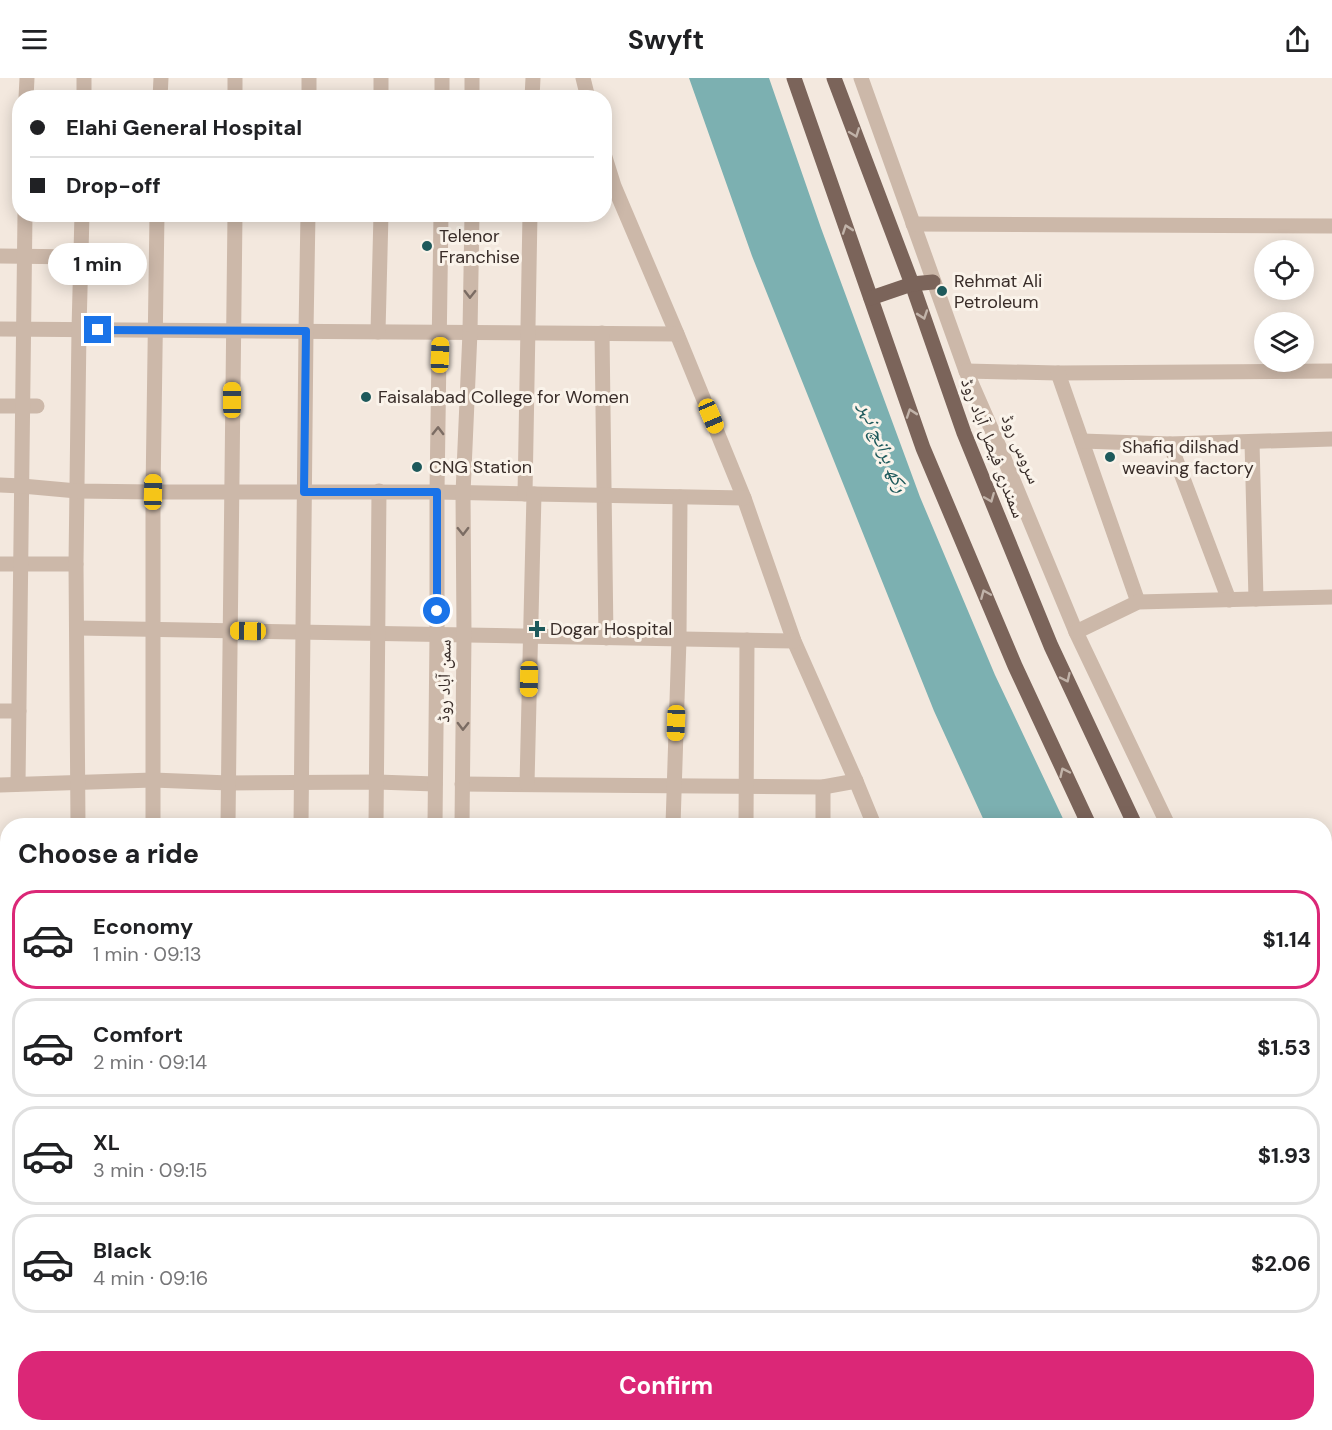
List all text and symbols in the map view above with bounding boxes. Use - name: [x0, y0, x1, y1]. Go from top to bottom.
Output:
- text: Swyft: [628, 22, 704, 57]
- icon: menu: [18, 23, 51, 56]
- icon: share: [1281, 23, 1314, 56]
- text: Elahi General Hospital: [66, 113, 302, 142]
- one-way arrow: [848, 127, 860, 138]
- text: Drop-off: [66, 171, 161, 200]
- place label: Telenor Franchise: [439, 224, 520, 269]
- one-way arrow: [842, 224, 855, 235]
- marker: Telenor Franchise: [420, 239, 434, 253]
- map controls: [1254, 240, 1314, 372]
- button: locate: [1254, 240, 1314, 300]
- callout: 1 min: [48, 243, 148, 285]
- text: 1 min: [73, 251, 122, 277]
- place label: Rehmat Ali Petroleum: [954, 269, 1042, 314]
- marker: Rehmat Ali Petroleum: [935, 284, 949, 298]
- one-way arrow: [464, 289, 476, 298]
- one-way arrow: [916, 309, 929, 320]
- button: layers: [1254, 312, 1314, 372]
- route end: [84, 316, 111, 343]
- car: [430, 337, 450, 373]
- street label: سمندری فیصل آباد روڈ: [955, 374, 1031, 522]
- car: [223, 382, 241, 418]
- place label: Faisalabad College for Women: [378, 385, 629, 409]
- marker: Faisalabad College for Women: [359, 390, 373, 404]
- car: [696, 396, 726, 436]
- water label: رکھ برانچ نہر: [853, 396, 915, 496]
- one-way arrow: [906, 408, 919, 419]
- street label: سروس روڈ: [996, 411, 1046, 487]
- one-way arrow: [432, 426, 444, 435]
- place label: Shafiq dilshad weaving factory: [1122, 435, 1254, 480]
- marker: Shafiq dilshad weaving factory: [1103, 450, 1117, 464]
- place label: CNG Station: [429, 455, 532, 479]
- marker: CNG Station: [410, 460, 424, 474]
- car: [144, 474, 162, 510]
- one-way arrow: [983, 493, 996, 503]
- one-way arrow: [457, 526, 469, 535]
- one-way arrow: [980, 589, 992, 600]
- route start: [423, 597, 450, 624]
- place label: Dogar Hospital: [550, 617, 672, 641]
- marker: Dogar Hospital: [528, 620, 546, 638]
- car: [230, 622, 266, 640]
- street label: سمن آباد روڈ: [431, 639, 457, 723]
- car: [520, 661, 538, 697]
- one-way arrow: [1058, 672, 1070, 683]
- car: [666, 705, 686, 741]
- one-way arrow: [457, 721, 469, 730]
- one-way arrow: [1060, 768, 1072, 779]
- text: Choose a ride: [18, 836, 199, 871]
- text: Economy: [93, 912, 193, 941]
- icon: car: [21, 913, 75, 967]
- text: $1.14: [1263, 925, 1311, 954]
- text: 1 min · 09:13: [93, 941, 202, 967]
- text: Comfort: [93, 1020, 183, 1049]
- icon: car: [21, 1021, 75, 1075]
- text: $1.53: [1257, 1033, 1311, 1062]
- text: 2 min · 09:14: [93, 1049, 207, 1075]
- text: XL: [93, 1128, 120, 1157]
- icon: car: [21, 1129, 75, 1183]
- text: $1.93: [1258, 1141, 1311, 1170]
- text: 3 min · 09:15: [93, 1157, 208, 1183]
- text: Black: [93, 1236, 152, 1265]
- icon: car: [21, 1237, 75, 1291]
- text: $2.06: [1251, 1249, 1311, 1278]
- text: 4 min · 09:16: [93, 1265, 208, 1291]
- button: Confirm: [18, 1351, 1314, 1420]

